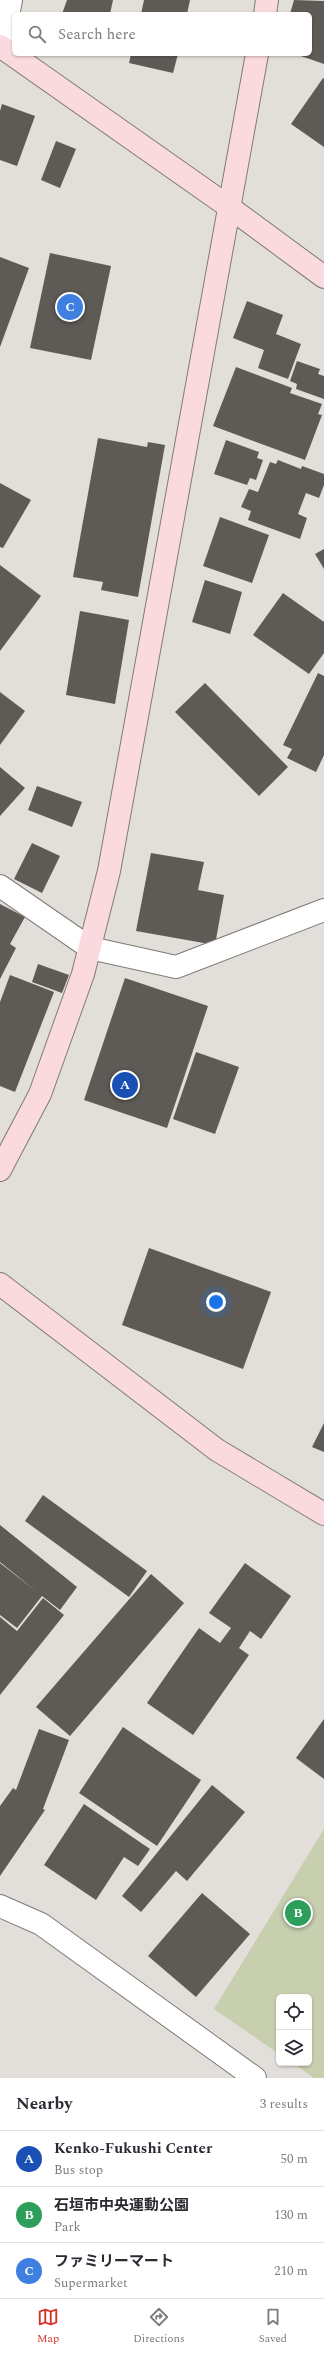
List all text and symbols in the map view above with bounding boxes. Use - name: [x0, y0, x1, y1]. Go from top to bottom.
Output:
- search box: [12, 12, 312, 56]
- icon: search: [26, 23, 48, 45]
- text: Search here: [58, 23, 136, 46]
- pin: C: [57, 292, 83, 322]
- pin: A: [112, 1070, 138, 1100]
- your location: [206, 1292, 226, 1312]
- pin: B: [285, 1898, 311, 1928]
- map controls: [276, 1994, 312, 2066]
- button: locate: [276, 1994, 312, 2030]
- button: layers: [276, 2030, 312, 2066]
- text: Nearby: [16, 2091, 72, 2117]
- text: 3 results: [260, 2094, 308, 2114]
- text: Kenko-Fukushi Center: [54, 2137, 212, 2160]
- text: A: [24, 2149, 34, 2169]
- text: 50 m: [281, 2149, 308, 2169]
- text: Bus stop: [54, 2160, 103, 2180]
- text: 石垣市中央運動公園: [54, 2194, 189, 2217]
- text: B: [24, 2205, 34, 2225]
- text: 130 m: [274, 2205, 308, 2225]
- text: Park: [54, 2217, 81, 2237]
- text: ファミリーマート: [54, 2250, 174, 2273]
- text: C: [24, 2261, 34, 2281]
- text: 210 m: [274, 2261, 308, 2281]
- text: Supermarket: [54, 2273, 128, 2293]
- tab: Map: [37, 2306, 59, 2347]
- tab: Directions: [133, 2306, 185, 2347]
- tab: Saved: [259, 2306, 287, 2347]

